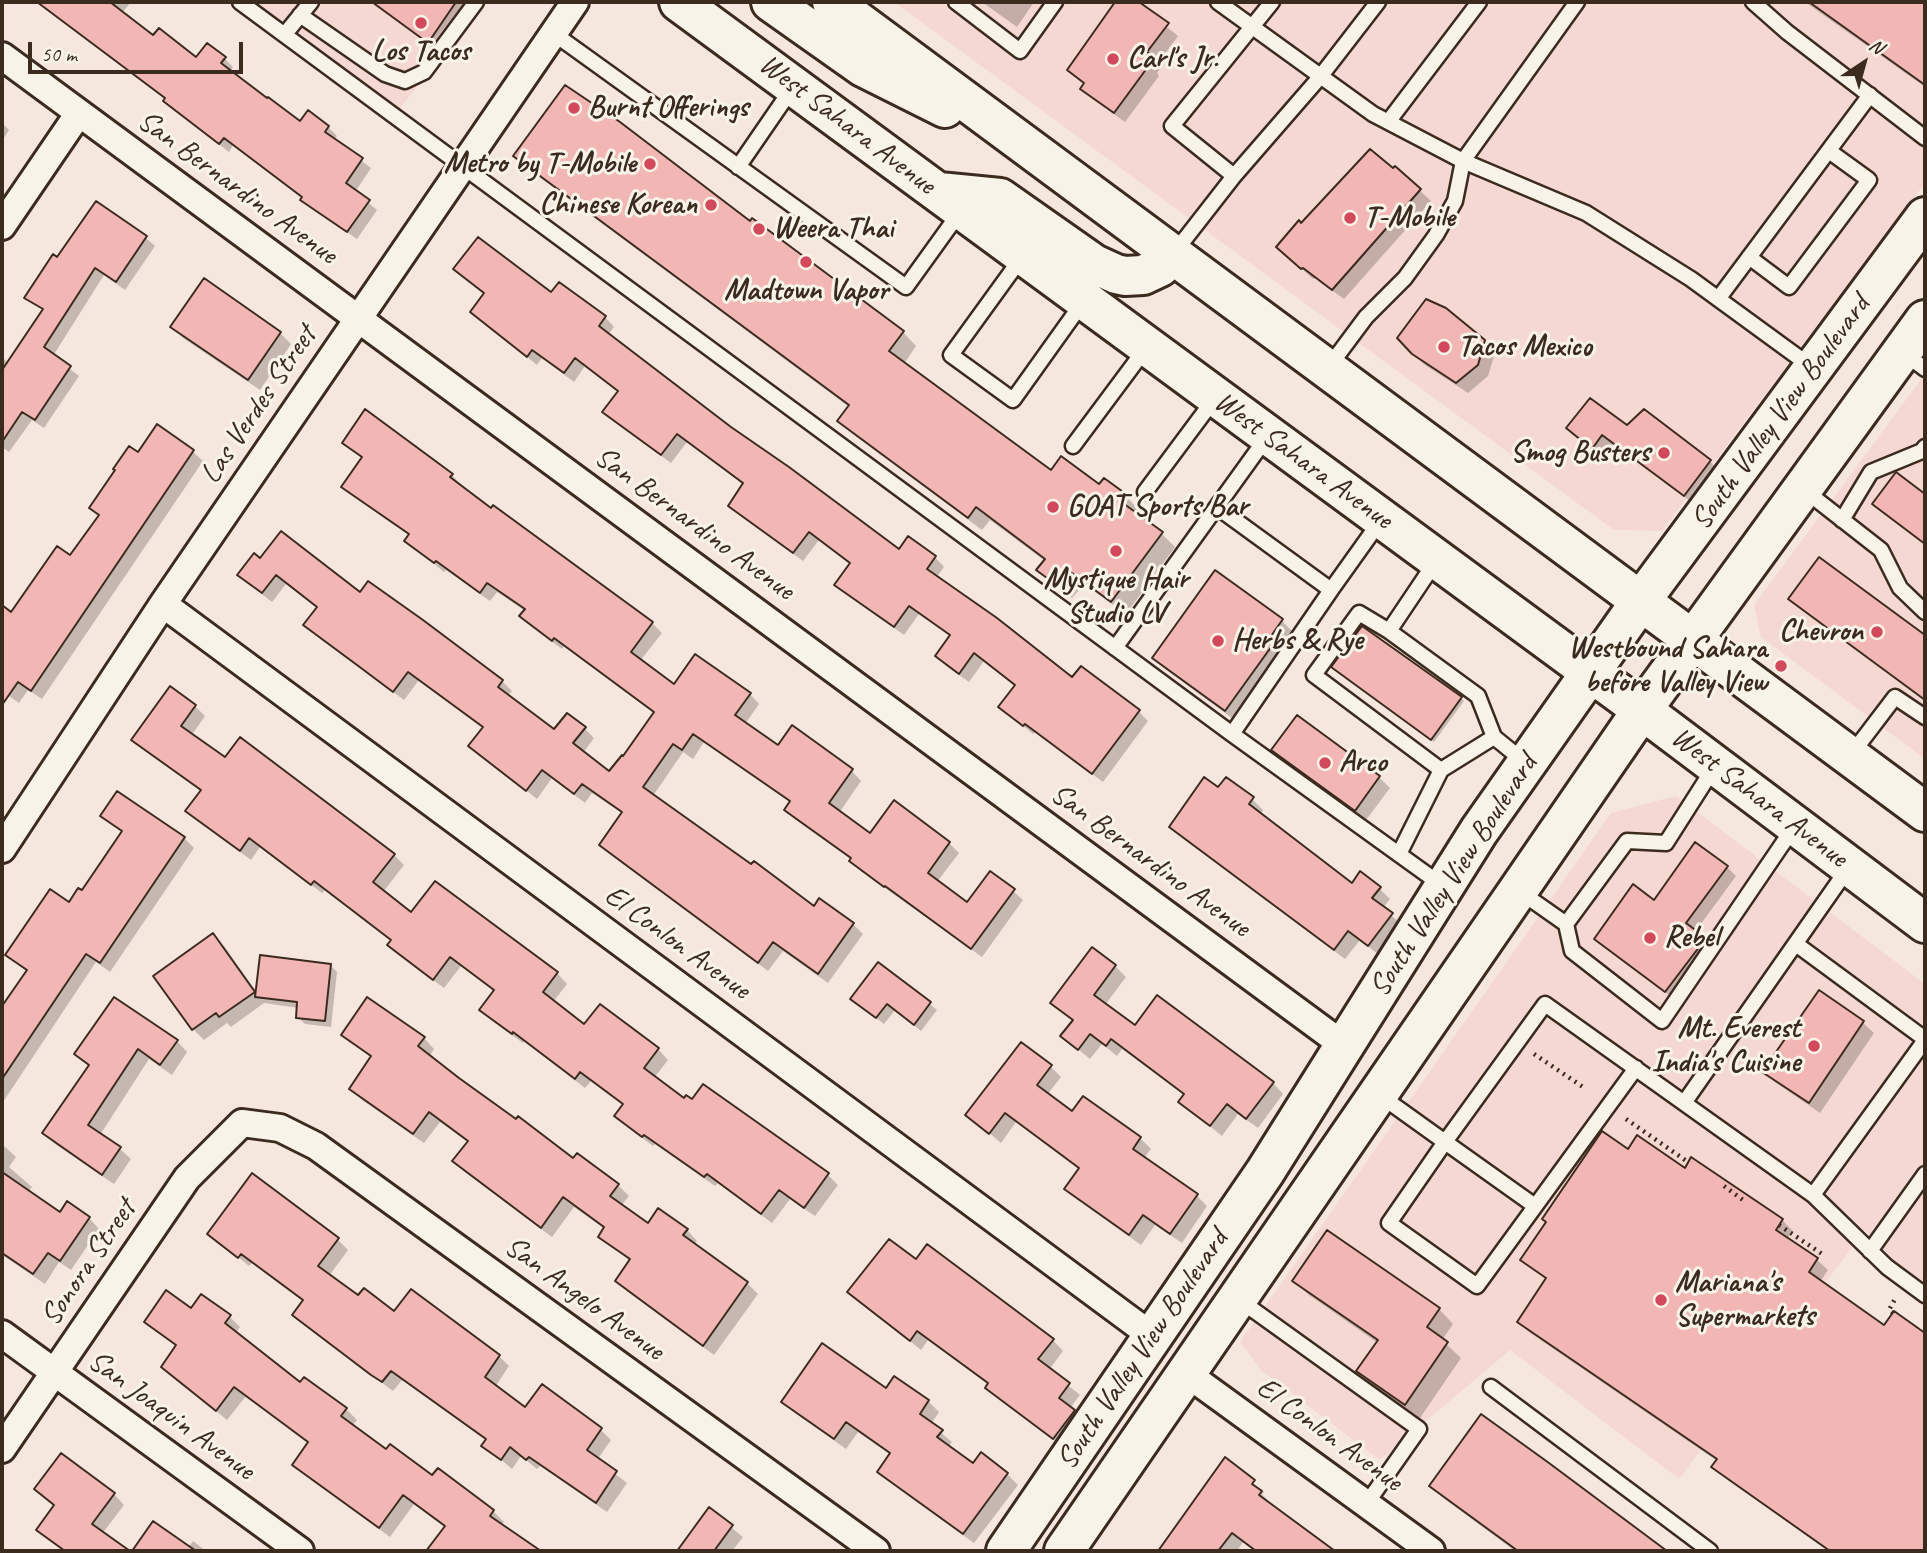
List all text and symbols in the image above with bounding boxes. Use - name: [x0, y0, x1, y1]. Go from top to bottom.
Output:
- marker: Los Tacos: [413, 15, 429, 31]
- scale bar: [32, 28, 247, 72]
- north arrow: [1829, 28, 1899, 98]
- text: N: [1865, 33, 1888, 59]
- place label: Los Tacos: [372, 34, 470, 70]
- text: 50 m: [41, 41, 77, 67]
- place label: Carl's Jr.: [1127, 41, 1218, 77]
- street label: West Sahara Avenue: [752, 47, 942, 203]
- marker: Carl's Jr.: [1105, 51, 1121, 67]
- place label: Burnt Offerings: [588, 90, 749, 126]
- marker: Burnt Offerings: [566, 100, 582, 116]
- street label: San Bernardino Avenue: [130, 103, 344, 273]
- place label: Metro by T-Mobile: [444, 146, 636, 182]
- marker: Metro by T-Mobile: [642, 156, 658, 172]
- place label: Chinese Korean: [539, 187, 697, 223]
- marker: Chinese Korean: [703, 197, 719, 213]
- place label: T-Mobile: [1364, 200, 1455, 236]
- marker: T-Mobile: [1342, 210, 1358, 226]
- place label: Weera Thai: [773, 211, 893, 247]
- marker: Weera Thai: [751, 221, 767, 237]
- marker: Madtown Vapor: [798, 254, 814, 270]
- place label: Madtown Vapor: [724, 273, 888, 309]
- street label: South Valley View Boulevard: [1684, 289, 1878, 537]
- street label: Las Verdes Street: [193, 319, 325, 491]
- place label: Tacos Mexico: [1458, 329, 1592, 365]
- marker: Tacos Mexico: [1436, 339, 1452, 355]
- street label: West Sahara Avenue: [1207, 384, 1399, 538]
- place label: Smog Busters: [1510, 435, 1650, 471]
- street label: San Bernardino Avenue: [587, 439, 801, 609]
- marker: Smog Busters: [1656, 445, 1672, 461]
- place label: GOAT Sports Bar: [1067, 489, 1248, 525]
- marker: GOAT Sports Bar: [1045, 499, 1061, 515]
- marker: Mystique Hair Studio LV: [1108, 543, 1124, 559]
- place label: Mystique Hair Studio LV: [1043, 562, 1189, 632]
- place label: Chevron: [1779, 614, 1863, 650]
- place label: Herbs & Rye: [1232, 623, 1362, 659]
- marker: Chevron: [1869, 624, 1885, 640]
- place label: Westbound Sahara before Valley View: [1568, 631, 1767, 702]
- marker: Herbs & Rye: [1210, 633, 1226, 649]
- marker: Westbound Sahara before Valley View: [1773, 658, 1789, 674]
- street label: West Sahara Avenue: [1664, 720, 1854, 876]
- place label: Arco: [1339, 745, 1386, 781]
- street label: South Valley View Boulevard: [1362, 748, 1546, 1004]
- marker: Arco: [1317, 755, 1333, 771]
- street label: San Bernardino Avenue: [1043, 776, 1257, 946]
- street label: El Conlon Avenue: [597, 878, 757, 1008]
- place label: Rebel: [1664, 920, 1719, 956]
- marker: Rebel: [1642, 930, 1658, 946]
- place label: Mt. Everest India's Cuisine: [1652, 1011, 1800, 1082]
- marker: Mt. Everest India's Cuisine: [1806, 1038, 1822, 1054]
- street label: Sonora Street: [34, 1193, 144, 1333]
- street label: South Valley View Boulevard: [1049, 1223, 1237, 1477]
- street label: San Angelo Avenue: [497, 1229, 671, 1369]
- place label: Mariana's Supermarkets: [1675, 1265, 1815, 1336]
- marker: Mariana's Supermarkets: [1653, 1292, 1669, 1308]
- street label: San Joaquin Avenue: [81, 1343, 261, 1489]
- street label: El Conlon Avenue: [1249, 1370, 1409, 1500]

